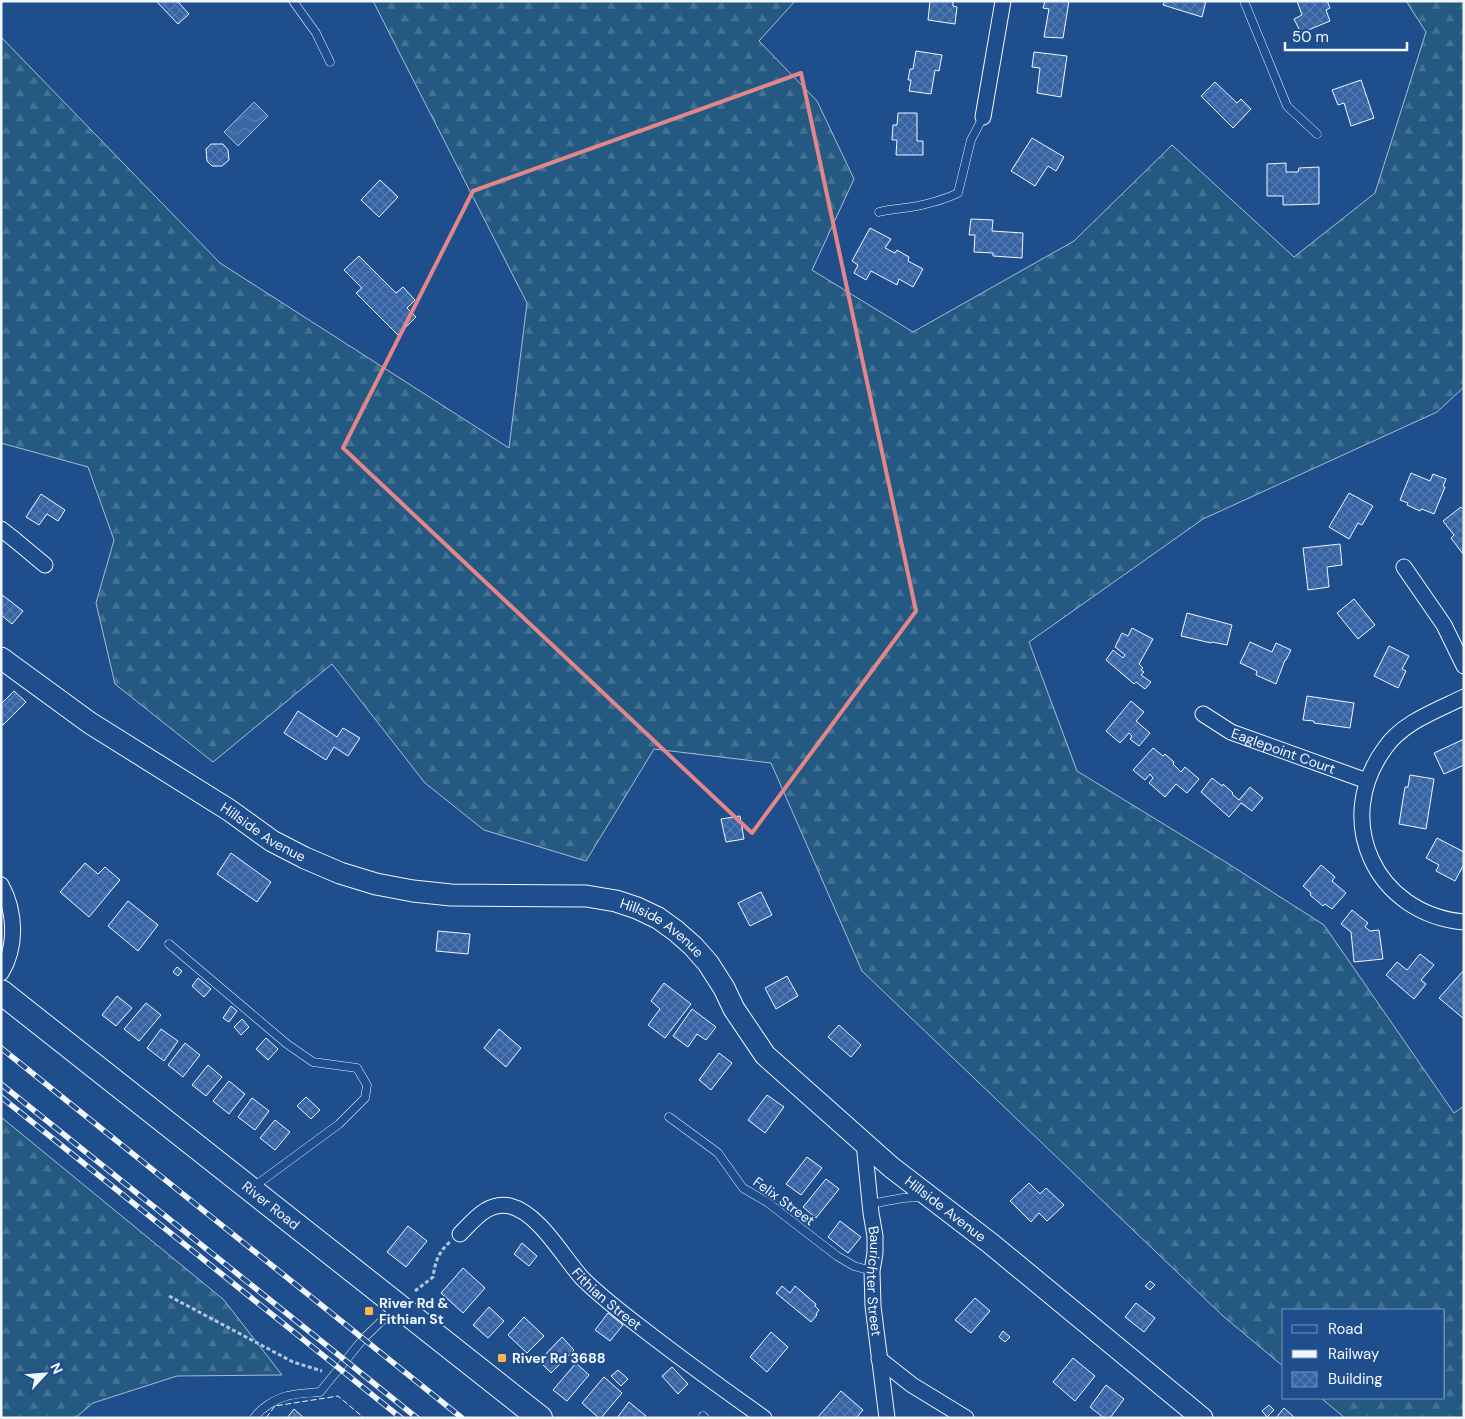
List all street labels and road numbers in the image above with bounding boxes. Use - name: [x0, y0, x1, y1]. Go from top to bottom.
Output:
- street label: Eaglepoint Court: [1229, 724, 1338, 778]
- street label: Hillside Avenue: [217, 798, 309, 866]
- street label: Hillside Avenue: [618, 894, 708, 961]
- street label: Hillside Avenue: [901, 1172, 990, 1246]
- street label: Felix Street: [750, 1173, 818, 1229]
- street label: River Road: [239, 1177, 303, 1234]
- street label: Baurichter Street: [863, 1225, 886, 1337]
- street label: Fithian Street: [568, 1264, 645, 1334]

